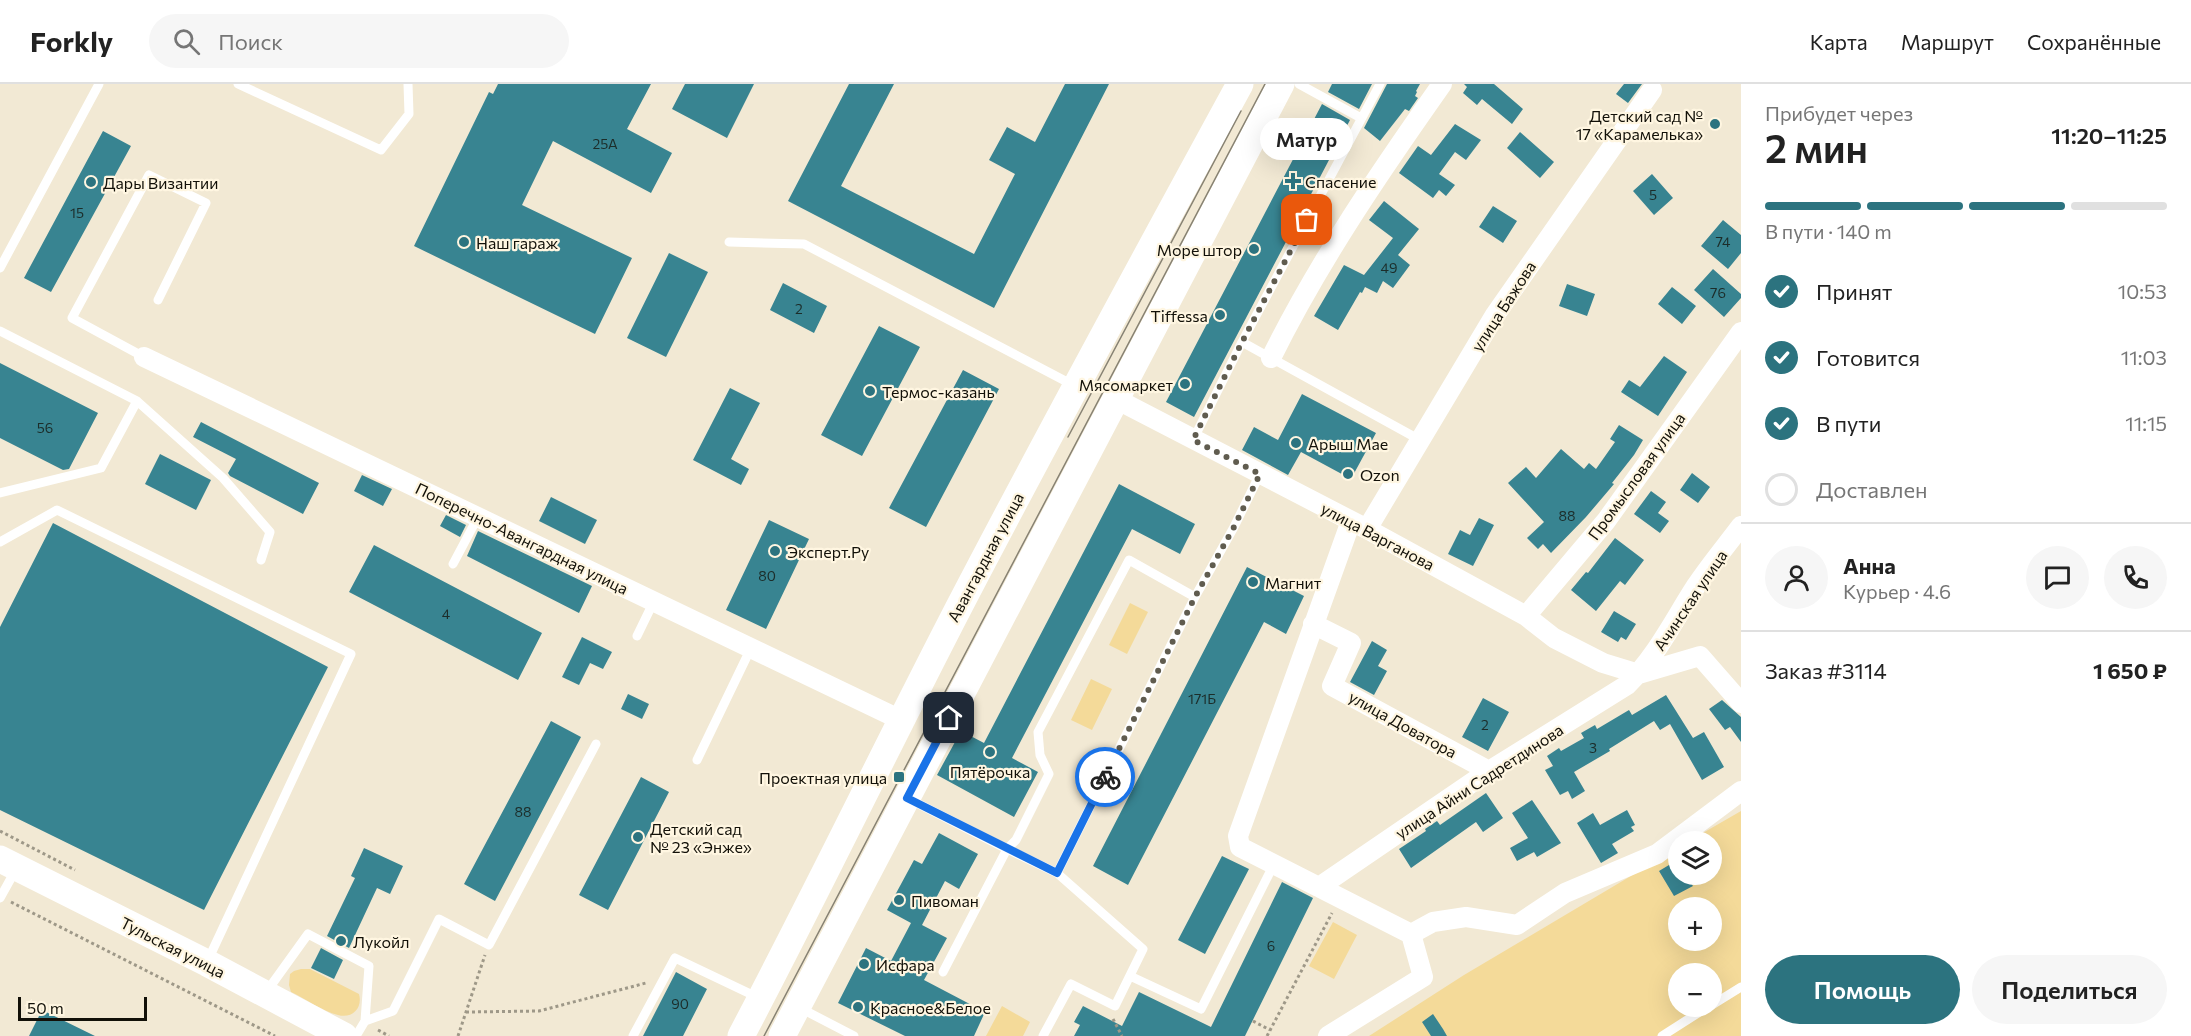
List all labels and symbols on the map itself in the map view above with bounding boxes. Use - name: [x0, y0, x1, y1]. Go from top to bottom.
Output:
- place label: Детский сад № 17 «Карамелька»: [1576, 106, 1703, 143]
- marker: Детский сад № 17 «Карамелька»: [1708, 117, 1722, 131]
- callout: Матур: [1260, 118, 1354, 160]
- house number: 25А: [592, 135, 618, 152]
- place label: Спасение: [1305, 172, 1376, 191]
- place label: Дары Византии: [103, 173, 218, 192]
- marker: Спасение: [1286, 174, 1300, 188]
- marker: Дары Византии: [84, 175, 98, 189]
- house number: 5: [1649, 186, 1657, 203]
- pin: [1281, 194, 1332, 245]
- house number: 15: [70, 204, 84, 221]
- place label: Наш гараж: [476, 233, 559, 252]
- house number: 74: [1716, 233, 1731, 250]
- marker: Наш гараж: [457, 235, 471, 249]
- place label: Море штор: [1157, 240, 1242, 259]
- marker: Море штор: [1247, 242, 1261, 256]
- street label: улица Бажова: [1467, 257, 1539, 355]
- house number: 49: [1381, 259, 1397, 276]
- house number: 76: [1710, 284, 1726, 301]
- house number: 2: [795, 300, 803, 317]
- place label: Tiffessa: [1150, 306, 1208, 325]
- marker: Tiffessa: [1213, 308, 1227, 322]
- place label: Мясомаркет: [1079, 375, 1173, 394]
- marker: Мясомаркет: [1178, 377, 1192, 391]
- place label: Термос-казань: [882, 382, 995, 401]
- marker: Термос-казань: [863, 384, 877, 398]
- street label: Промысловая улица: [1583, 409, 1689, 543]
- house number: 56: [37, 419, 53, 436]
- place label: Арыш Мае: [1308, 434, 1388, 453]
- marker: Арыш Мае: [1289, 436, 1303, 450]
- place label: Ozon: [1360, 465, 1400, 484]
- marker: Ozon: [1341, 467, 1355, 481]
- street label: Поперечно-Авангардная улица: [413, 478, 631, 598]
- street label: Авангардная улица: [943, 489, 1027, 625]
- street label: улица Варганова: [1318, 498, 1438, 574]
- house number: 88: [1559, 507, 1576, 524]
- place label: Эксперт.Ру: [787, 542, 869, 561]
- marker: Эксперт.Ру: [768, 544, 782, 558]
- street label: Ачинская улица: [1649, 546, 1731, 654]
- house number: 80: [758, 567, 776, 584]
- place label: Магнит: [1265, 573, 1322, 592]
- marker: Магнит: [1246, 575, 1260, 589]
- house number: 4: [442, 605, 451, 622]
- street label: улица Доватора: [1346, 687, 1460, 761]
- house number: 171Б: [1188, 690, 1216, 707]
- pin: [923, 692, 974, 743]
- house number: 2: [1481, 716, 1489, 733]
- street label: улица Айни Садретдинова: [1392, 720, 1566, 842]
- house number: 3: [1589, 739, 1597, 756]
- marker: Пятёрочка: [983, 745, 997, 759]
- courier: [1075, 747, 1135, 807]
- place label: Пятёрочка: [950, 762, 1030, 781]
- place label: Проектная улица: [759, 768, 887, 787]
- marker: Проектная улица: [892, 770, 906, 784]
- house number: 88: [515, 803, 532, 820]
- place label: Детский сад № 23 «Энже»: [650, 819, 752, 856]
- marker: Детский сад № 23 «Энже»: [631, 830, 645, 844]
- place label: Пивоман: [911, 891, 979, 910]
- marker: Пивоман: [892, 893, 906, 907]
- street label: Тульская улица: [118, 913, 228, 981]
- place label: Лукойл: [353, 932, 409, 951]
- marker: Лукойл: [334, 934, 348, 948]
- house number: 6: [1267, 937, 1275, 954]
- place label: Исфара: [876, 955, 935, 974]
- marker: Исфара: [857, 957, 871, 971]
- scale bar: [18, 994, 147, 1022]
- house number: 90: [671, 995, 689, 1012]
- place label: Красное&Белое: [870, 998, 991, 1017]
- marker: Красное&Белое: [851, 1000, 865, 1014]

